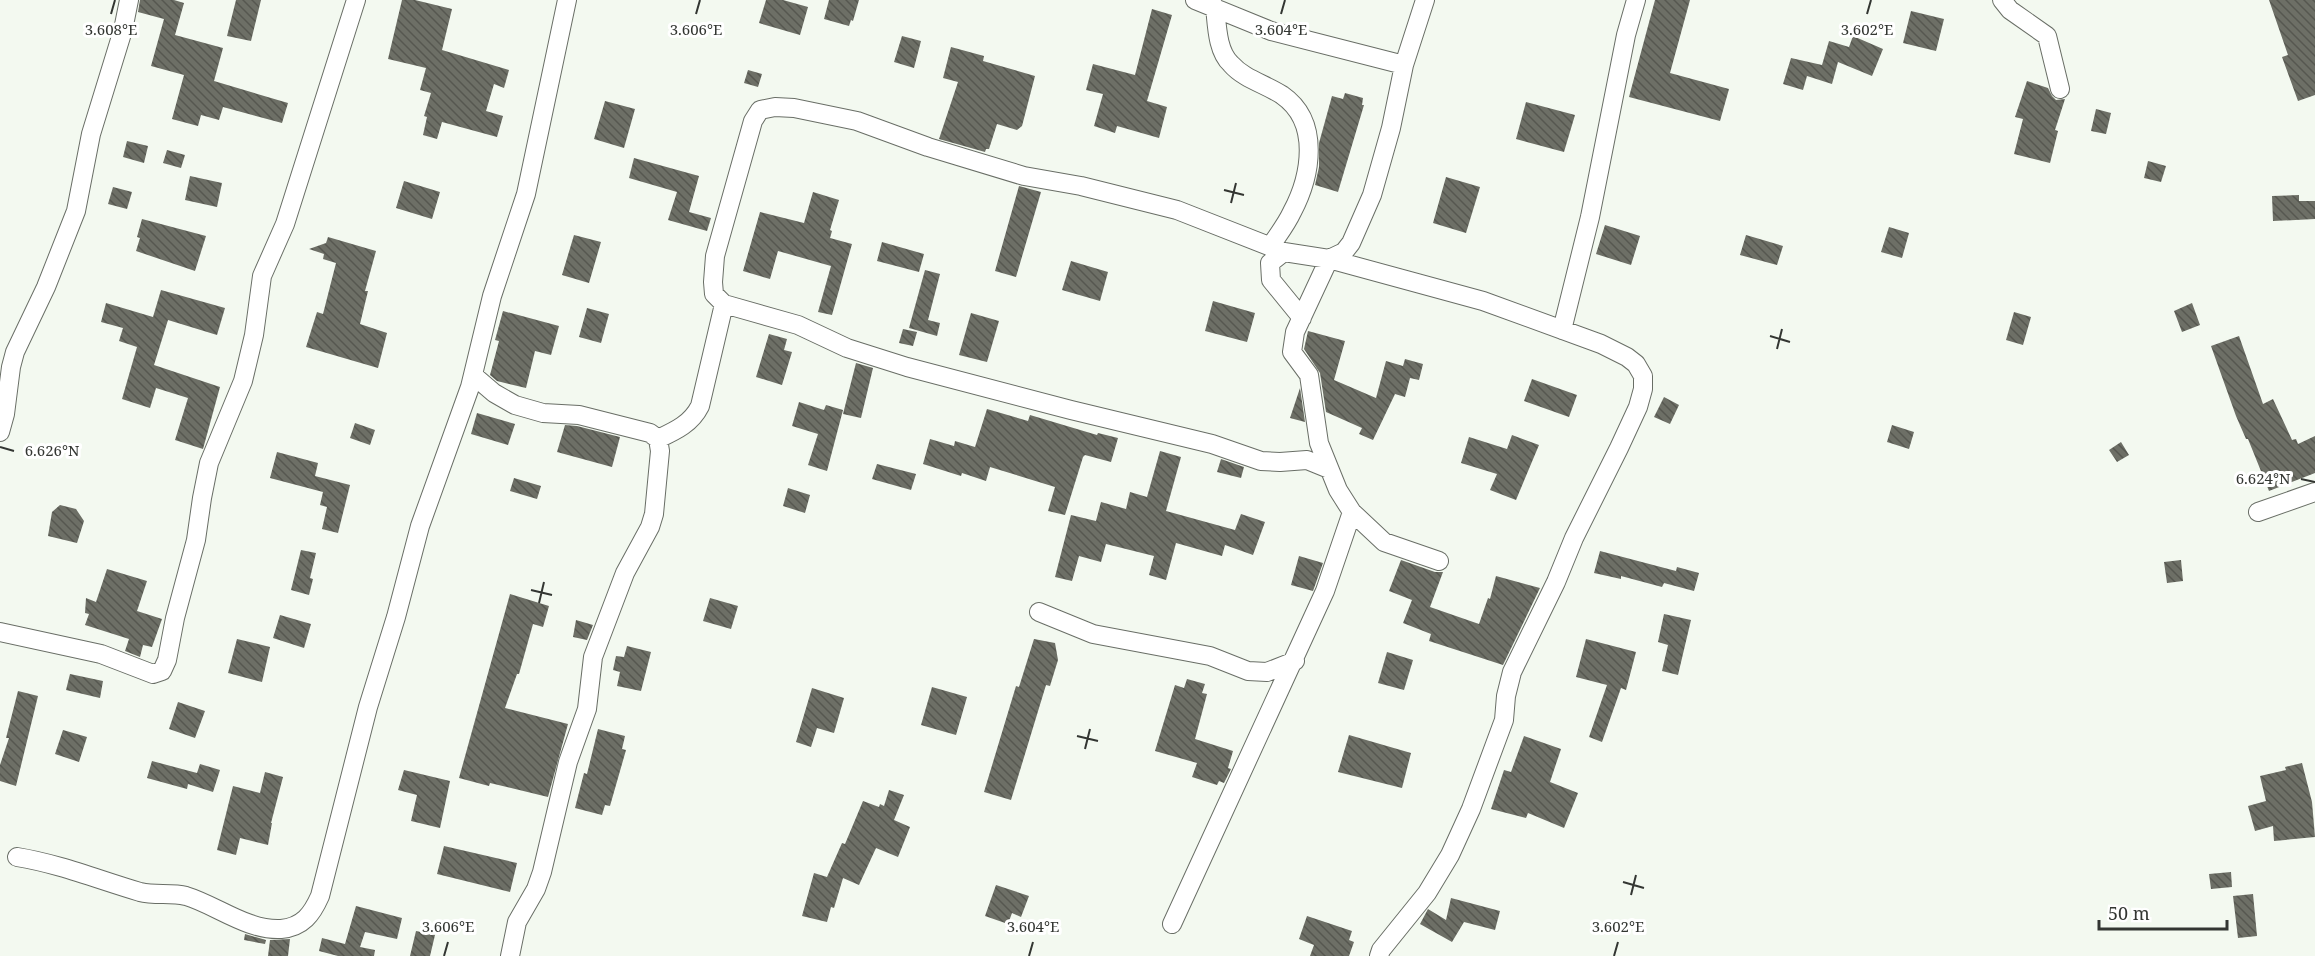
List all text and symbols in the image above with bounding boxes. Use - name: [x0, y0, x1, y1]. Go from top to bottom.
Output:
- text: 3.608°E: [85, 19, 137, 39]
- text: 3.606°E: [670, 19, 722, 39]
- text: 3.604°E: [1255, 19, 1307, 39]
- text: 3.602°E: [1841, 19, 1893, 39]
- text: 6.626°N: [25, 440, 80, 460]
- text: 6.624°N: [2236, 468, 2291, 488]
- scale bar: [2099, 893, 2226, 931]
- text: 50 m: [2108, 901, 2150, 925]
- text: 3.606°E: [422, 916, 474, 936]
- text: 3.604°E: [1007, 916, 1059, 936]
- text: 3.602°E: [1592, 916, 1644, 936]

